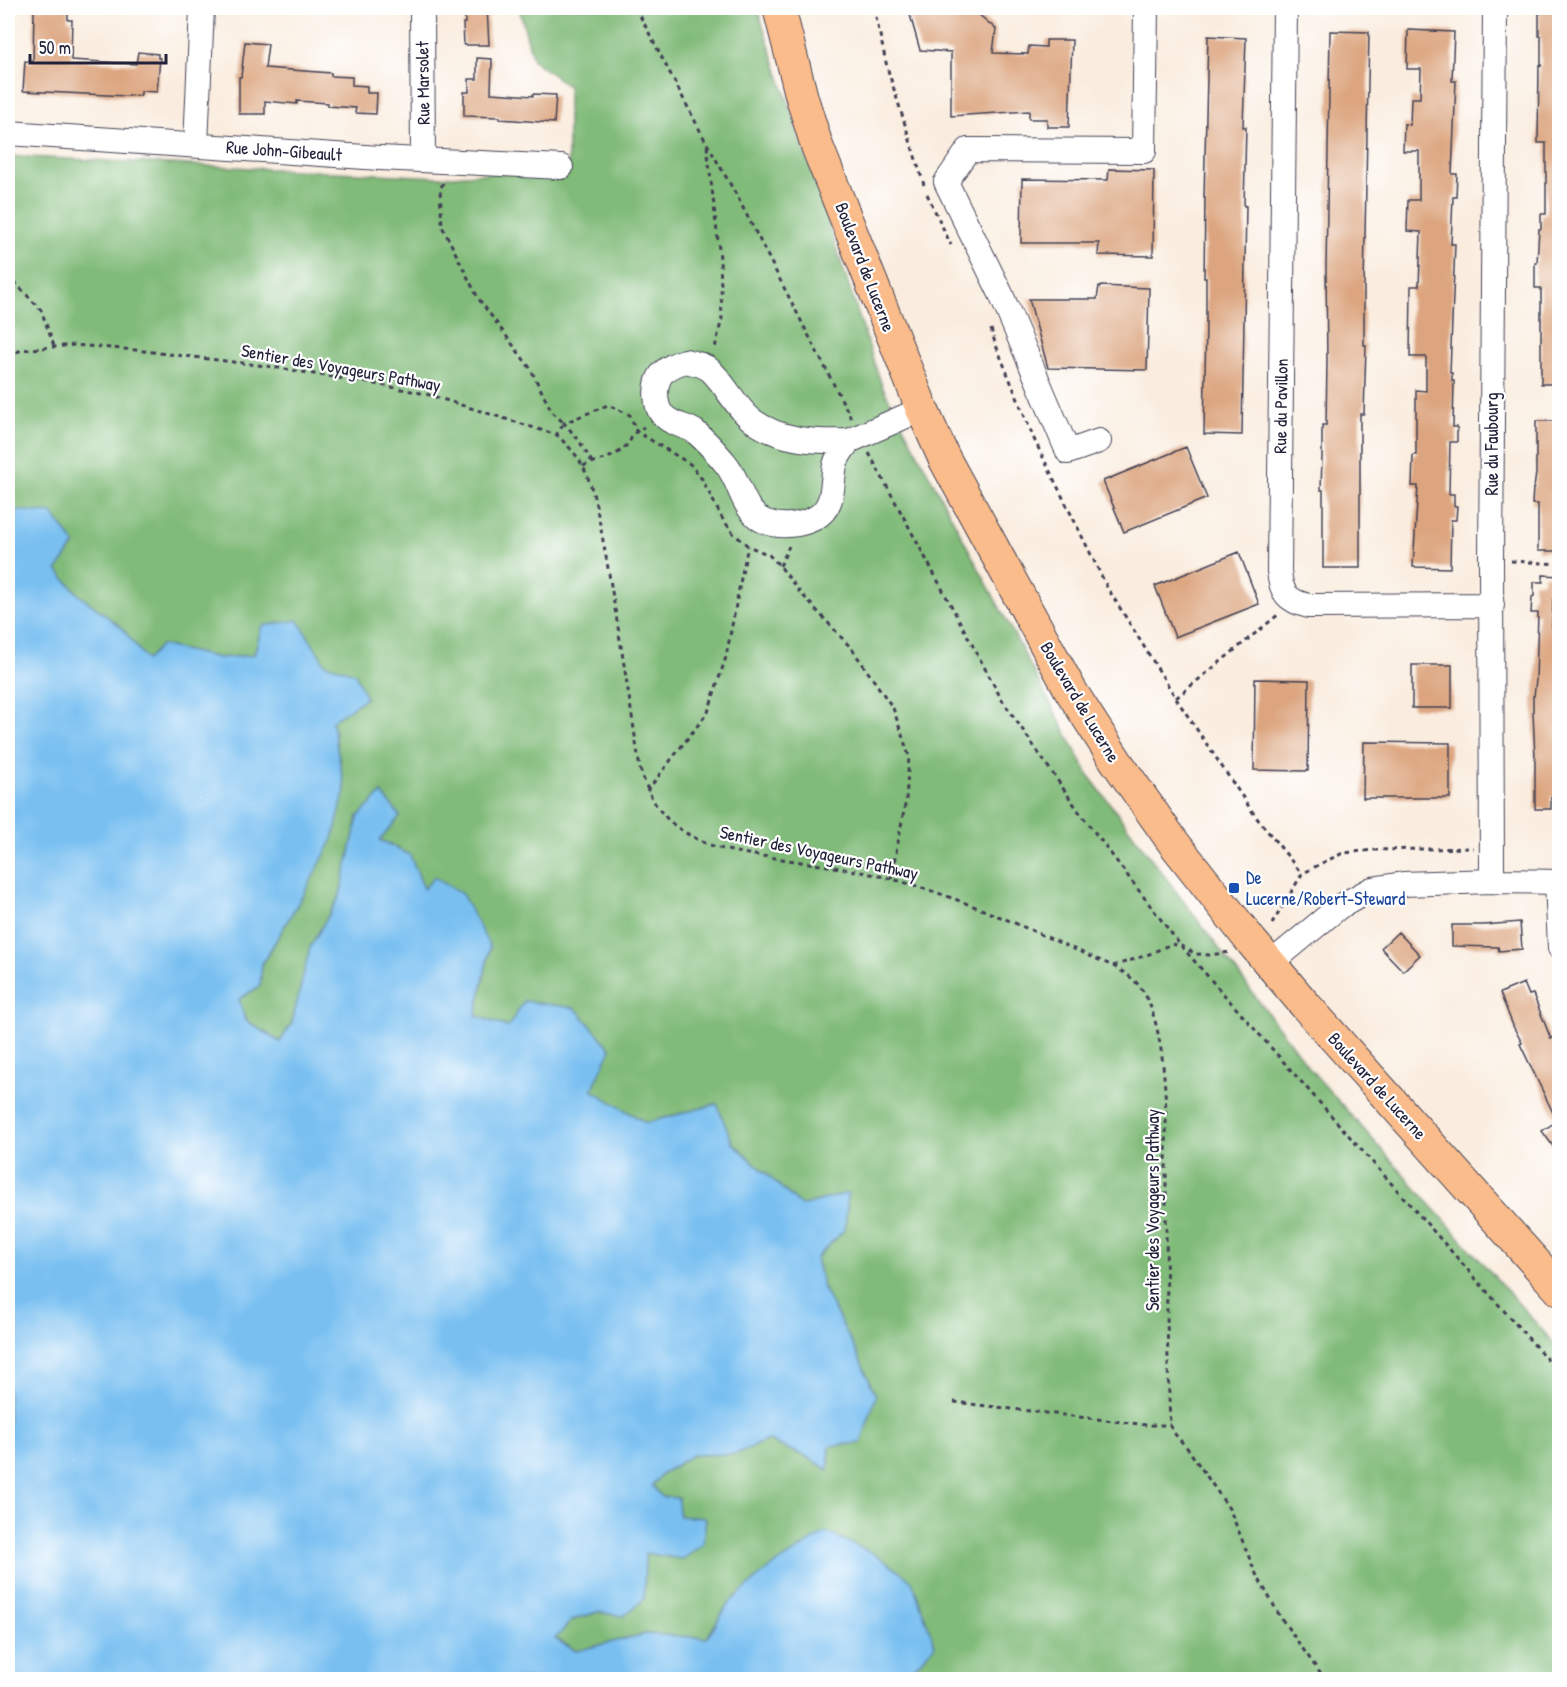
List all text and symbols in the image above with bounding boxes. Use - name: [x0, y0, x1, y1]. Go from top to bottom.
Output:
- scale bar: [30, 27, 166, 65]
- text: 50 m: [39, 35, 71, 60]
- street label: Rue Marsolet: [409, 40, 436, 125]
- street label: Rue John-Gibeault: [225, 134, 344, 167]
- street label: Boulevard de Lucerne: [829, 199, 902, 335]
- street label: Sentier des Voyageurs Pathway: [239, 338, 443, 397]
- street label: Rue du Pavillon: [1267, 358, 1294, 454]
- street label: Rue du Faubourg: [1479, 393, 1504, 495]
- street label: Boulevard de Lucerne: [1035, 637, 1126, 767]
- street label: Sentier des Voyageurs Pathway: [718, 819, 921, 886]
- place label: De Lucerne/Robert-Steward: [1246, 865, 1405, 911]
- marker: De Lucerne/Robert-Steward: [1227, 881, 1241, 895]
- street label: Boulevard de Lucerne: [1322, 1027, 1432, 1145]
- street label: Sentier des Voyageurs Pathway: [1140, 1109, 1165, 1311]

